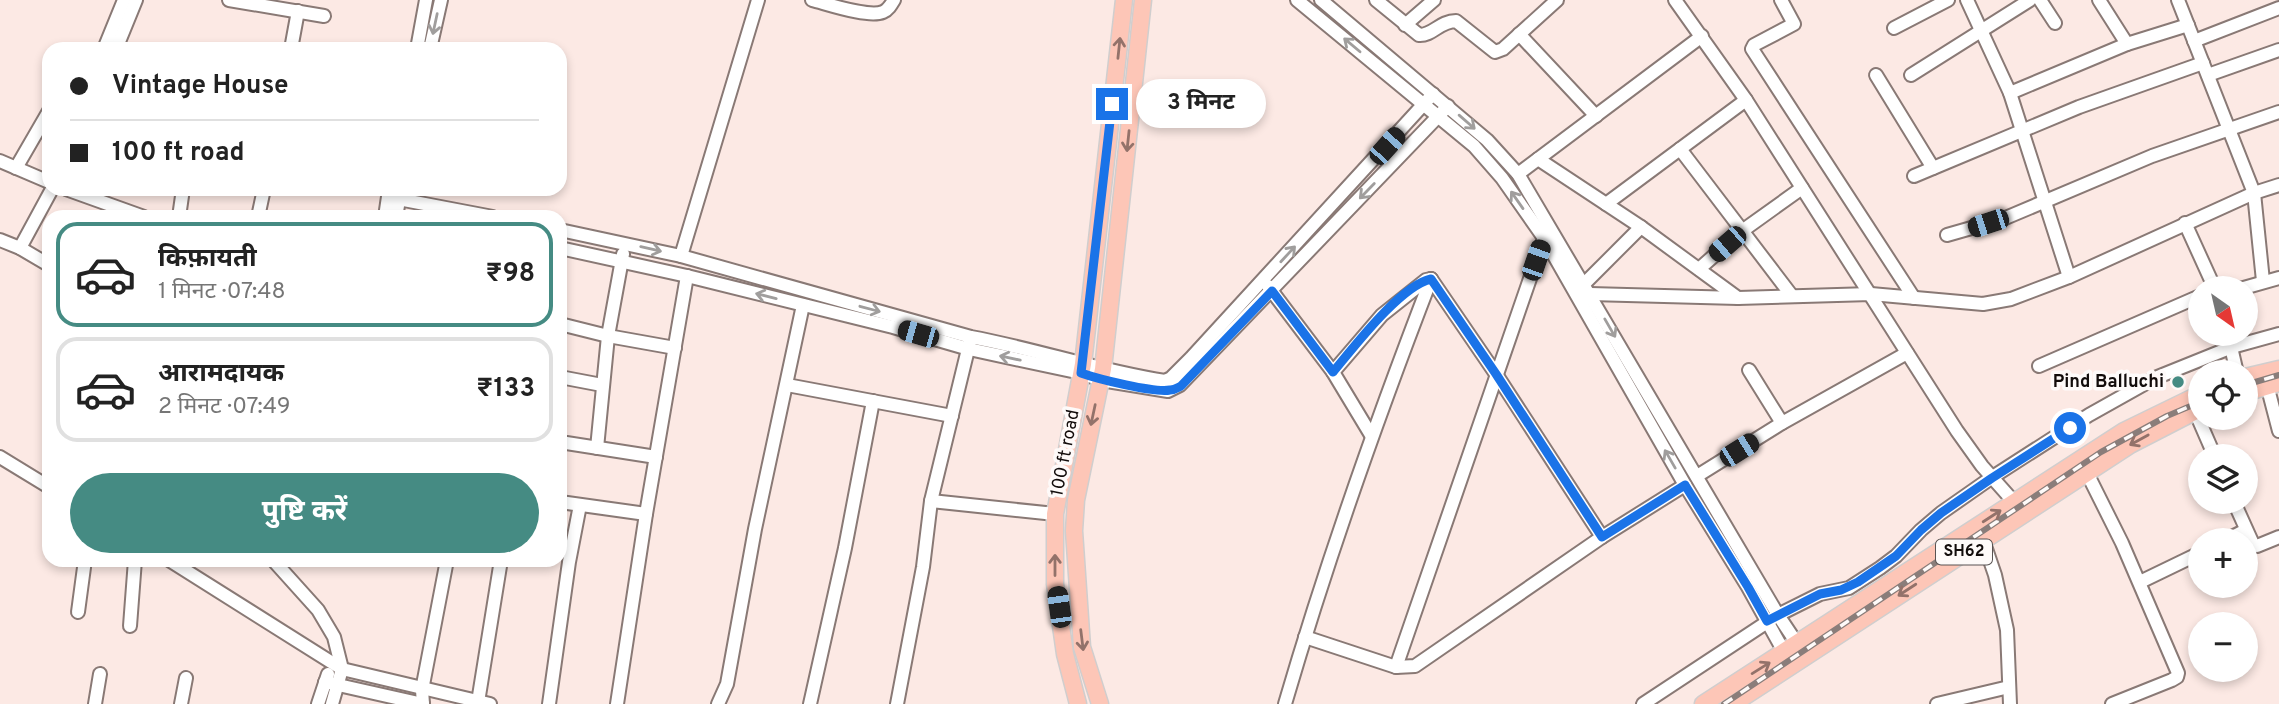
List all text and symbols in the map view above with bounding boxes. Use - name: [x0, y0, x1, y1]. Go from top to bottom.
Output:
- one-way arrow: [428, 13, 441, 35]
- one-way arrow: [1112, 37, 1125, 60]
- one-way arrow: [1343, 37, 1361, 53]
- text: Vintage House: [112, 70, 288, 103]
- callout: 3 मिनट: [1136, 80, 1266, 128]
- route end: [1096, 88, 1128, 120]
- text: 3 मिनट: [1167, 89, 1235, 118]
- one-way arrow: [1458, 114, 1476, 130]
- car: [1366, 123, 1409, 169]
- one-way arrow: [1121, 129, 1134, 152]
- text: 100 ft road: [112, 137, 245, 170]
- one-way arrow: [1359, 182, 1376, 199]
- one-way arrow: [1510, 191, 1525, 210]
- car: [1965, 207, 2012, 239]
- car: [1705, 222, 1750, 266]
- car: [1520, 237, 1553, 283]
- icon: car: [74, 243, 137, 306]
- text: किफ़ायती: [158, 243, 257, 276]
- one-way arrow: [639, 243, 662, 257]
- one-way arrow: [1279, 246, 1296, 263]
- text: ₹98: [486, 258, 535, 291]
- north arrow: [2188, 276, 2258, 346]
- map controls: [2188, 276, 2258, 682]
- text: 1 मिनट · 07:48: [158, 278, 286, 307]
- one-way arrow: [755, 289, 778, 302]
- one-way arrow: [859, 304, 881, 317]
- one-way arrow: [1604, 317, 1617, 338]
- car: [895, 318, 942, 350]
- one-way arrow: [999, 351, 1022, 364]
- icon: car: [74, 358, 137, 421]
- text: आरामदायक: [158, 358, 284, 391]
- button: locate: [2188, 360, 2258, 430]
- place label: Pind Balluchi: [2053, 371, 2164, 394]
- text: ₹133: [476, 373, 535, 406]
- marker: Pind Balluchi: [2170, 374, 2186, 390]
- text: 2 मिनट · 07:49: [158, 393, 290, 422]
- one-way arrow: [1086, 403, 1100, 426]
- street label: 100 ft road: [1046, 408, 1086, 498]
- route start: [2054, 412, 2086, 444]
- car: [1716, 430, 1763, 470]
- one-way arrow: [2129, 434, 2150, 447]
- button: layers: [2188, 444, 2258, 514]
- one-way arrow: [1663, 449, 1677, 469]
- button: पुष्टि करें: [70, 473, 539, 553]
- one-way arrow: [1982, 509, 2002, 523]
- button: +: [2188, 528, 2258, 598]
- road number: SH62: [1936, 540, 1992, 565]
- one-way arrow: [1048, 553, 1062, 576]
- one-way arrow: [1897, 583, 1917, 597]
- car: [1046, 585, 1073, 629]
- button: −: [2188, 612, 2258, 682]
- one-way arrow: [1076, 628, 1089, 651]
- one-way arrow: [1751, 660, 1771, 674]

